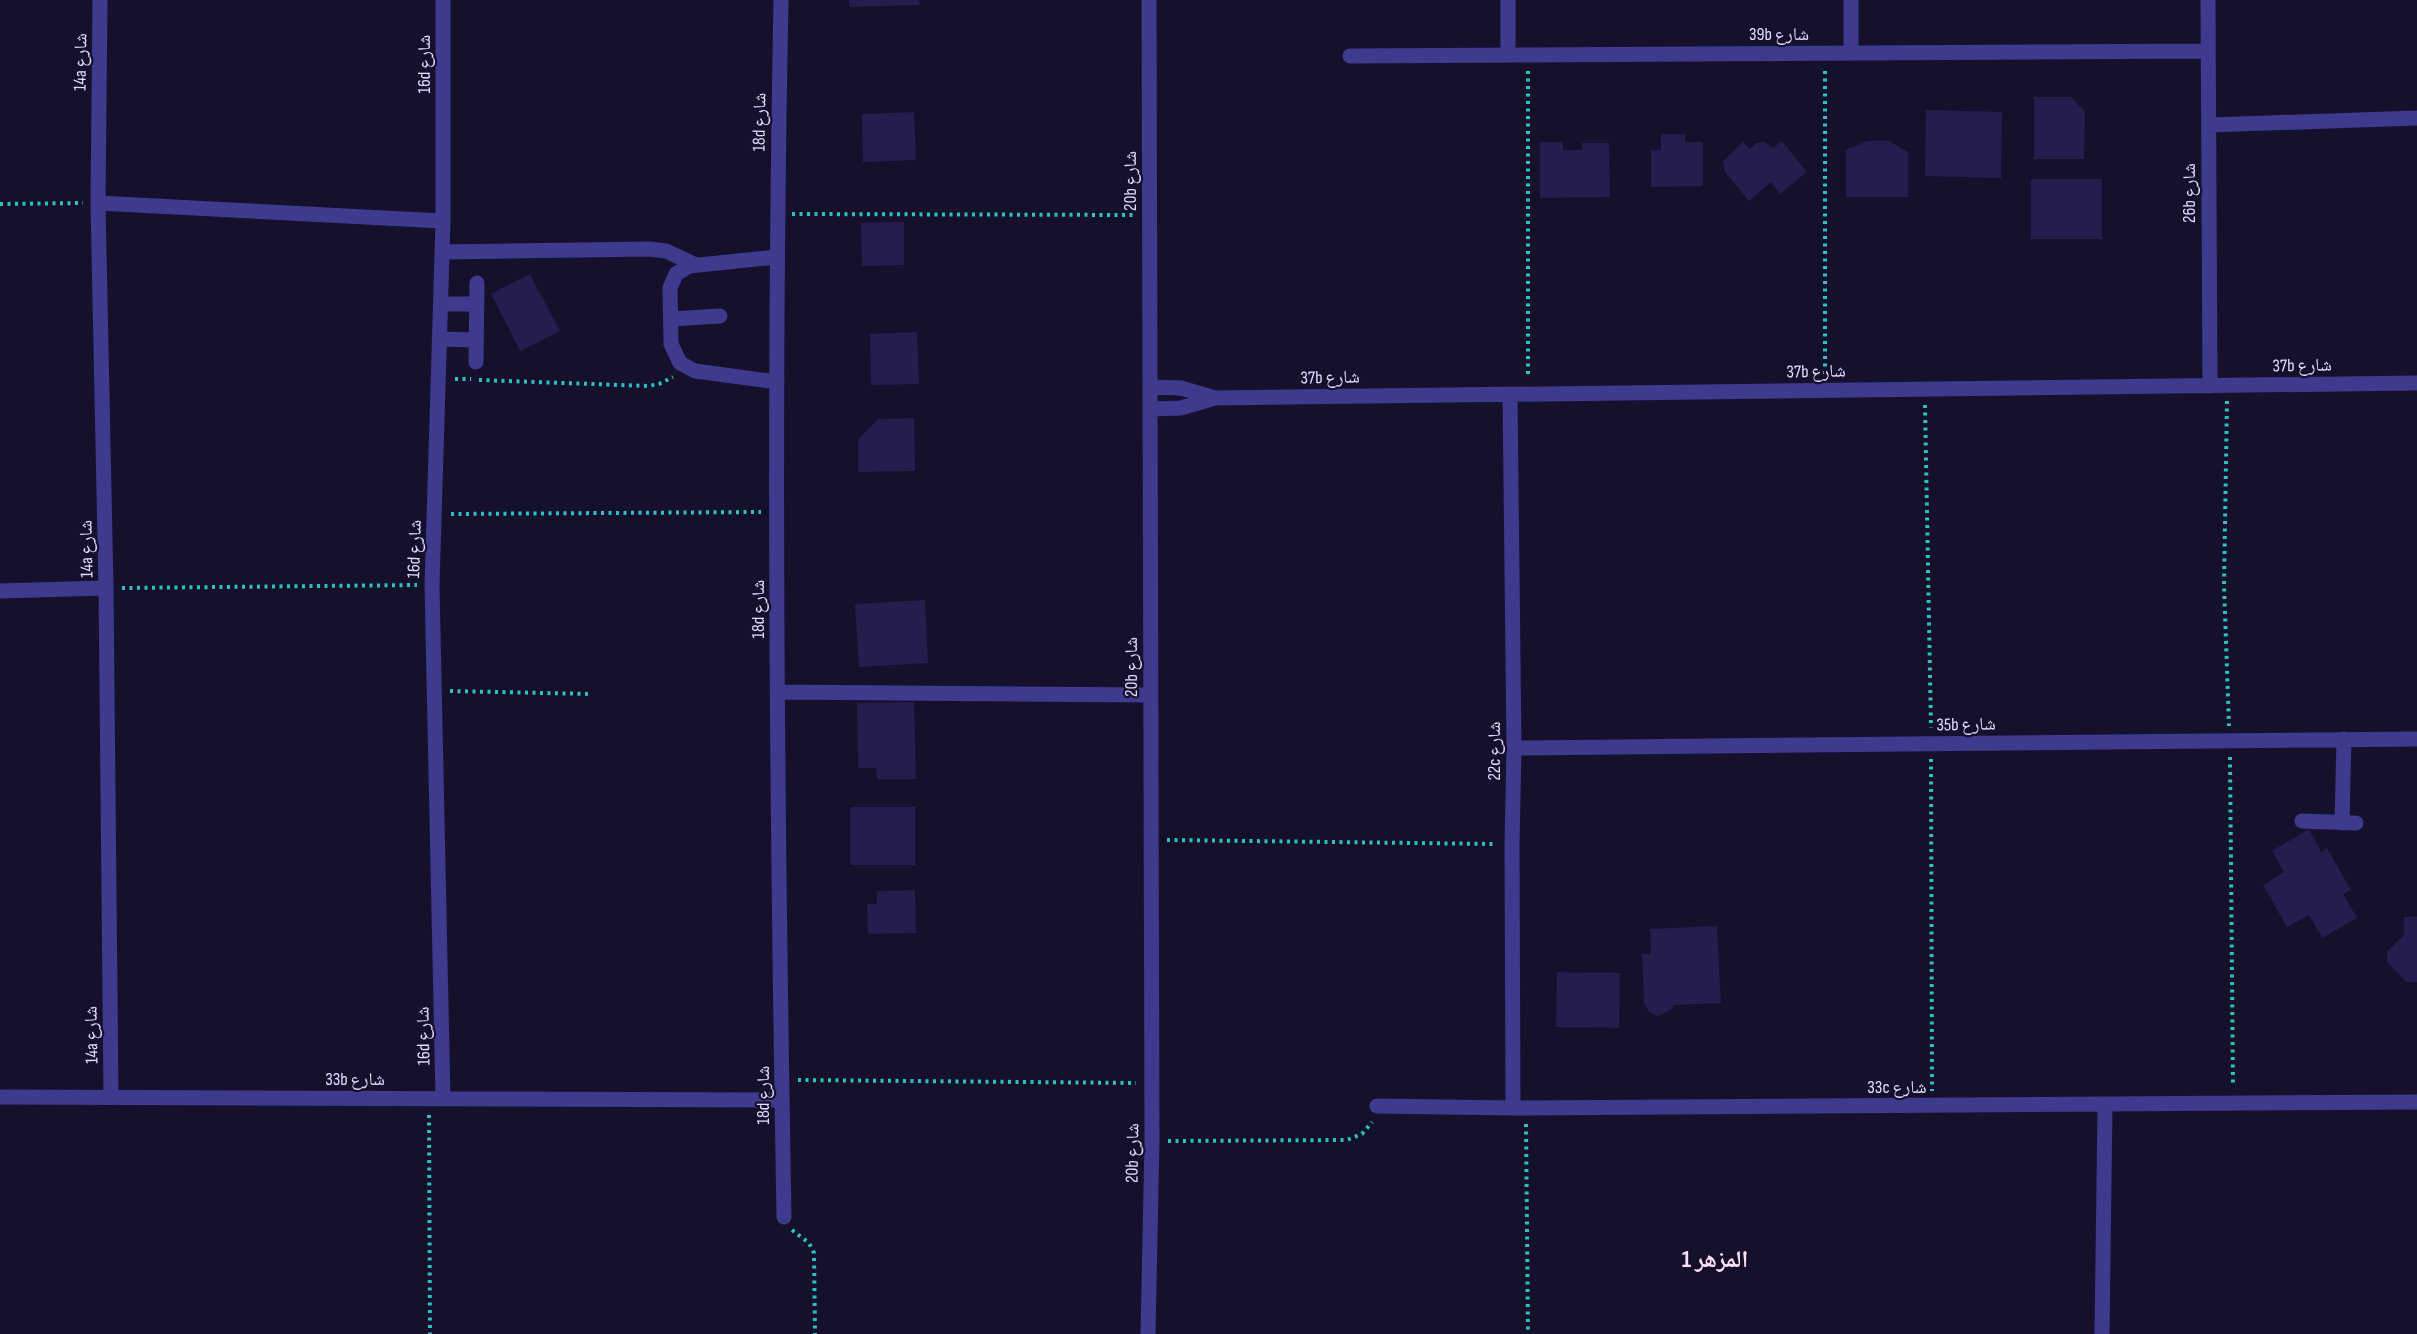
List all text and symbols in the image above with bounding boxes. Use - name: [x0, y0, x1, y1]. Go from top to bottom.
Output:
- street label: 39b شارع: [1749, 24, 1809, 45]
- street label: 14a شارع: [69, 33, 92, 91]
- street label: 16d شارع: [414, 35, 435, 93]
- street label: 18d شارع: [748, 92, 771, 152]
- street label: 20b شارع: [1120, 151, 1141, 211]
- street label: 26b شارع: [2179, 163, 2200, 223]
- street label: 37b شارع: [2272, 354, 2332, 377]
- street label: 37b شارع: [1786, 360, 1846, 383]
- street label: 37b شارع: [1300, 366, 1360, 389]
- street label: 16d شارع: [403, 519, 426, 579]
- street label: 14a شارع: [75, 520, 98, 578]
- street label: 18d شارع: [748, 580, 769, 638]
- street label: 20b شارع: [1121, 637, 1142, 697]
- street label: 35b شارع: [1936, 713, 1996, 736]
- street label: 22c شارع: [1484, 721, 1505, 781]
- street label: 14a شارع: [80, 1006, 103, 1064]
- street label: 16d شارع: [412, 1006, 435, 1066]
- street label: 18d شارع: [753, 1066, 774, 1124]
- street label: 33b شارع: [325, 1069, 385, 1090]
- street label: 33c شارع: [1867, 1077, 1927, 1098]
- street label: 20b شارع: [1121, 1123, 1144, 1183]
- district label: المزهر 1: [1682, 1245, 1748, 1274]

